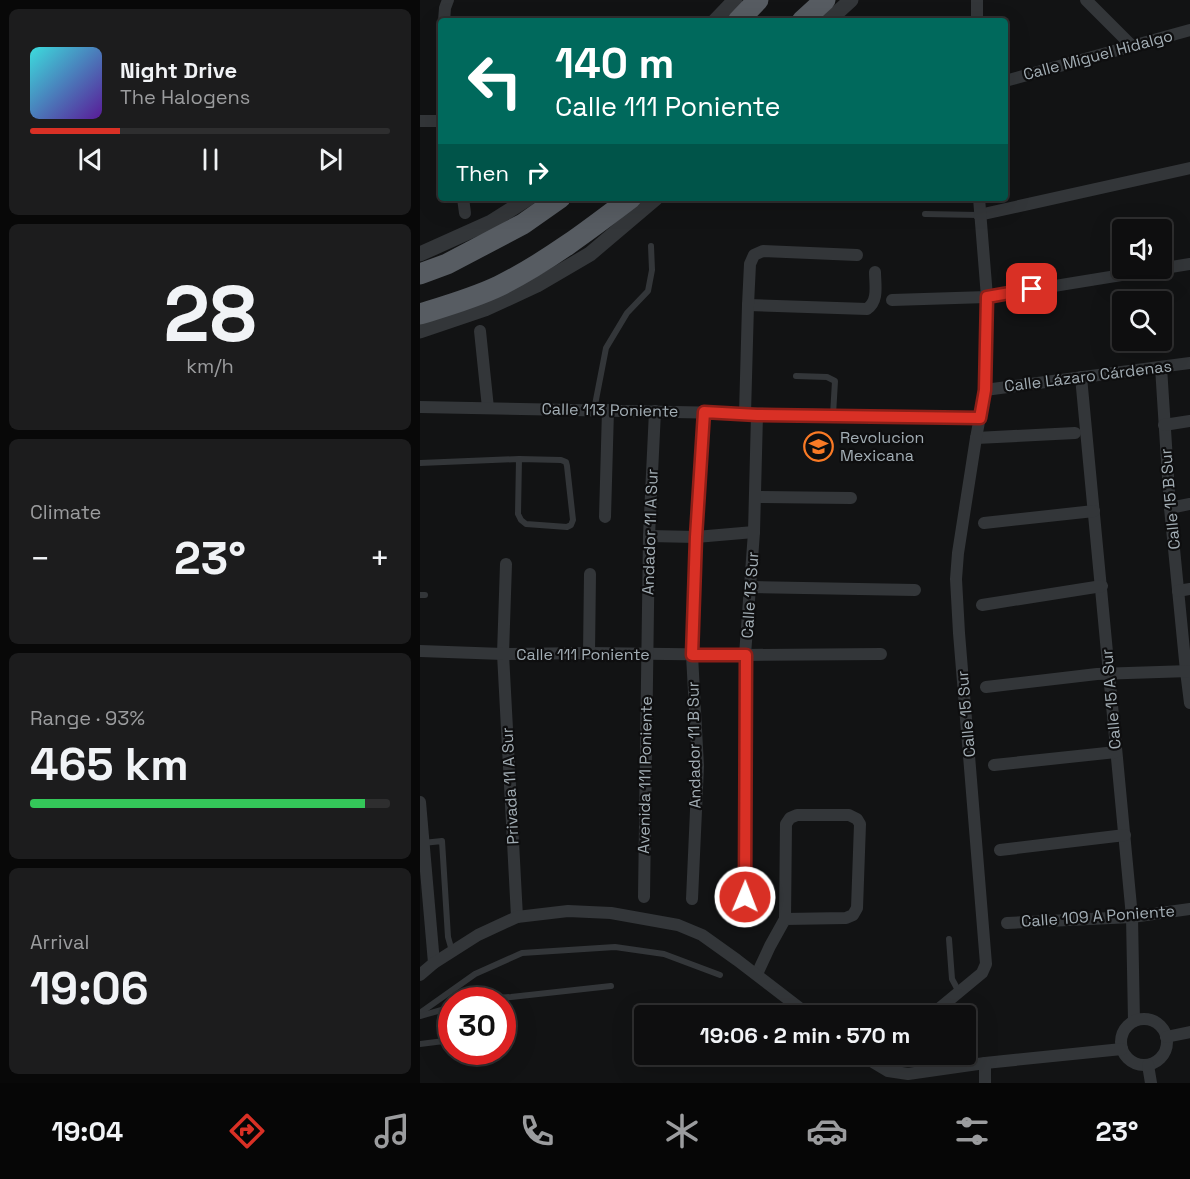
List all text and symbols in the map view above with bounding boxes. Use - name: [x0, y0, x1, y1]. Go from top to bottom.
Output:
- street label: Calle Miguel Hidalgo: [1021, 25, 1175, 85]
- text: 140 m: [555, 37, 674, 90]
- icon: left: [456, 42, 534, 120]
- text: Night Drive: [120, 56, 237, 84]
- text: The Halogens: [120, 84, 250, 110]
- text: Calle 111 Poniente: [555, 89, 781, 124]
- icon: previous: [74, 143, 107, 176]
- icon: pause: [194, 143, 227, 176]
- icon: next: [314, 143, 347, 176]
- icon: right: [521, 156, 554, 189]
- text: Then: [456, 159, 509, 187]
- map controls: [1112, 219, 1172, 351]
- button: sound: [1112, 219, 1172, 279]
- pin: [1006, 263, 1057, 314]
- text: 28: [163, 264, 257, 364]
- icon: arrive: [1015, 272, 1048, 305]
- button: search: [1112, 291, 1172, 351]
- text: km/h: [186, 353, 234, 379]
- street label: Calle Lázaro Cárdenas: [1003, 355, 1173, 397]
- street label: Calle 113 Poniente: [542, 398, 678, 422]
- place label: Revolucion Mexicana: [840, 427, 924, 466]
- school or university icon: Revolucion Mexicana: [803, 430, 835, 462]
- street label: Calle 15 B Sur: [1155, 447, 1185, 551]
- street label: Andador 11 A Sur: [637, 468, 663, 596]
- text: Climate: [30, 499, 101, 525]
- text: 23°: [174, 530, 246, 587]
- text: −: [30, 538, 50, 580]
- text: +: [370, 538, 390, 580]
- street label: Calle 13 Sur: [736, 551, 764, 639]
- street label: Calle 111 Poniente: [516, 644, 650, 665]
- street label: Calle 15 A Sur: [1096, 648, 1126, 750]
- street label: Calle 15 Sur: [952, 670, 980, 758]
- street label: Andador 11 B Sur: [682, 681, 706, 809]
- street label: Avenida 111 Poniente: [633, 696, 657, 854]
- text: Range · 93%: [30, 705, 145, 731]
- street label: Privada 11 A Sur: [496, 727, 524, 845]
- text: 465 km: [30, 736, 189, 793]
- position arrow: [713, 865, 777, 929]
- street label: Calle 109 A Poniente: [1020, 900, 1176, 932]
- text: Arrival: [30, 929, 89, 955]
- text: 19:06: [30, 960, 149, 1017]
- speed limit sign: 30: [438, 987, 516, 1065]
- text: 19:06 · 2 min · 570 m: [700, 1021, 910, 1049]
- icon: directions: [226, 1110, 268, 1152]
- icon: music: [371, 1110, 413, 1152]
- icon: phone: [516, 1110, 558, 1152]
- icon: climate: [661, 1110, 703, 1152]
- icon: car: [806, 1110, 848, 1152]
- icon: filters: [951, 1110, 993, 1152]
- text: 19:04: [51, 1114, 123, 1149]
- text: 23°: [1095, 1114, 1139, 1149]

